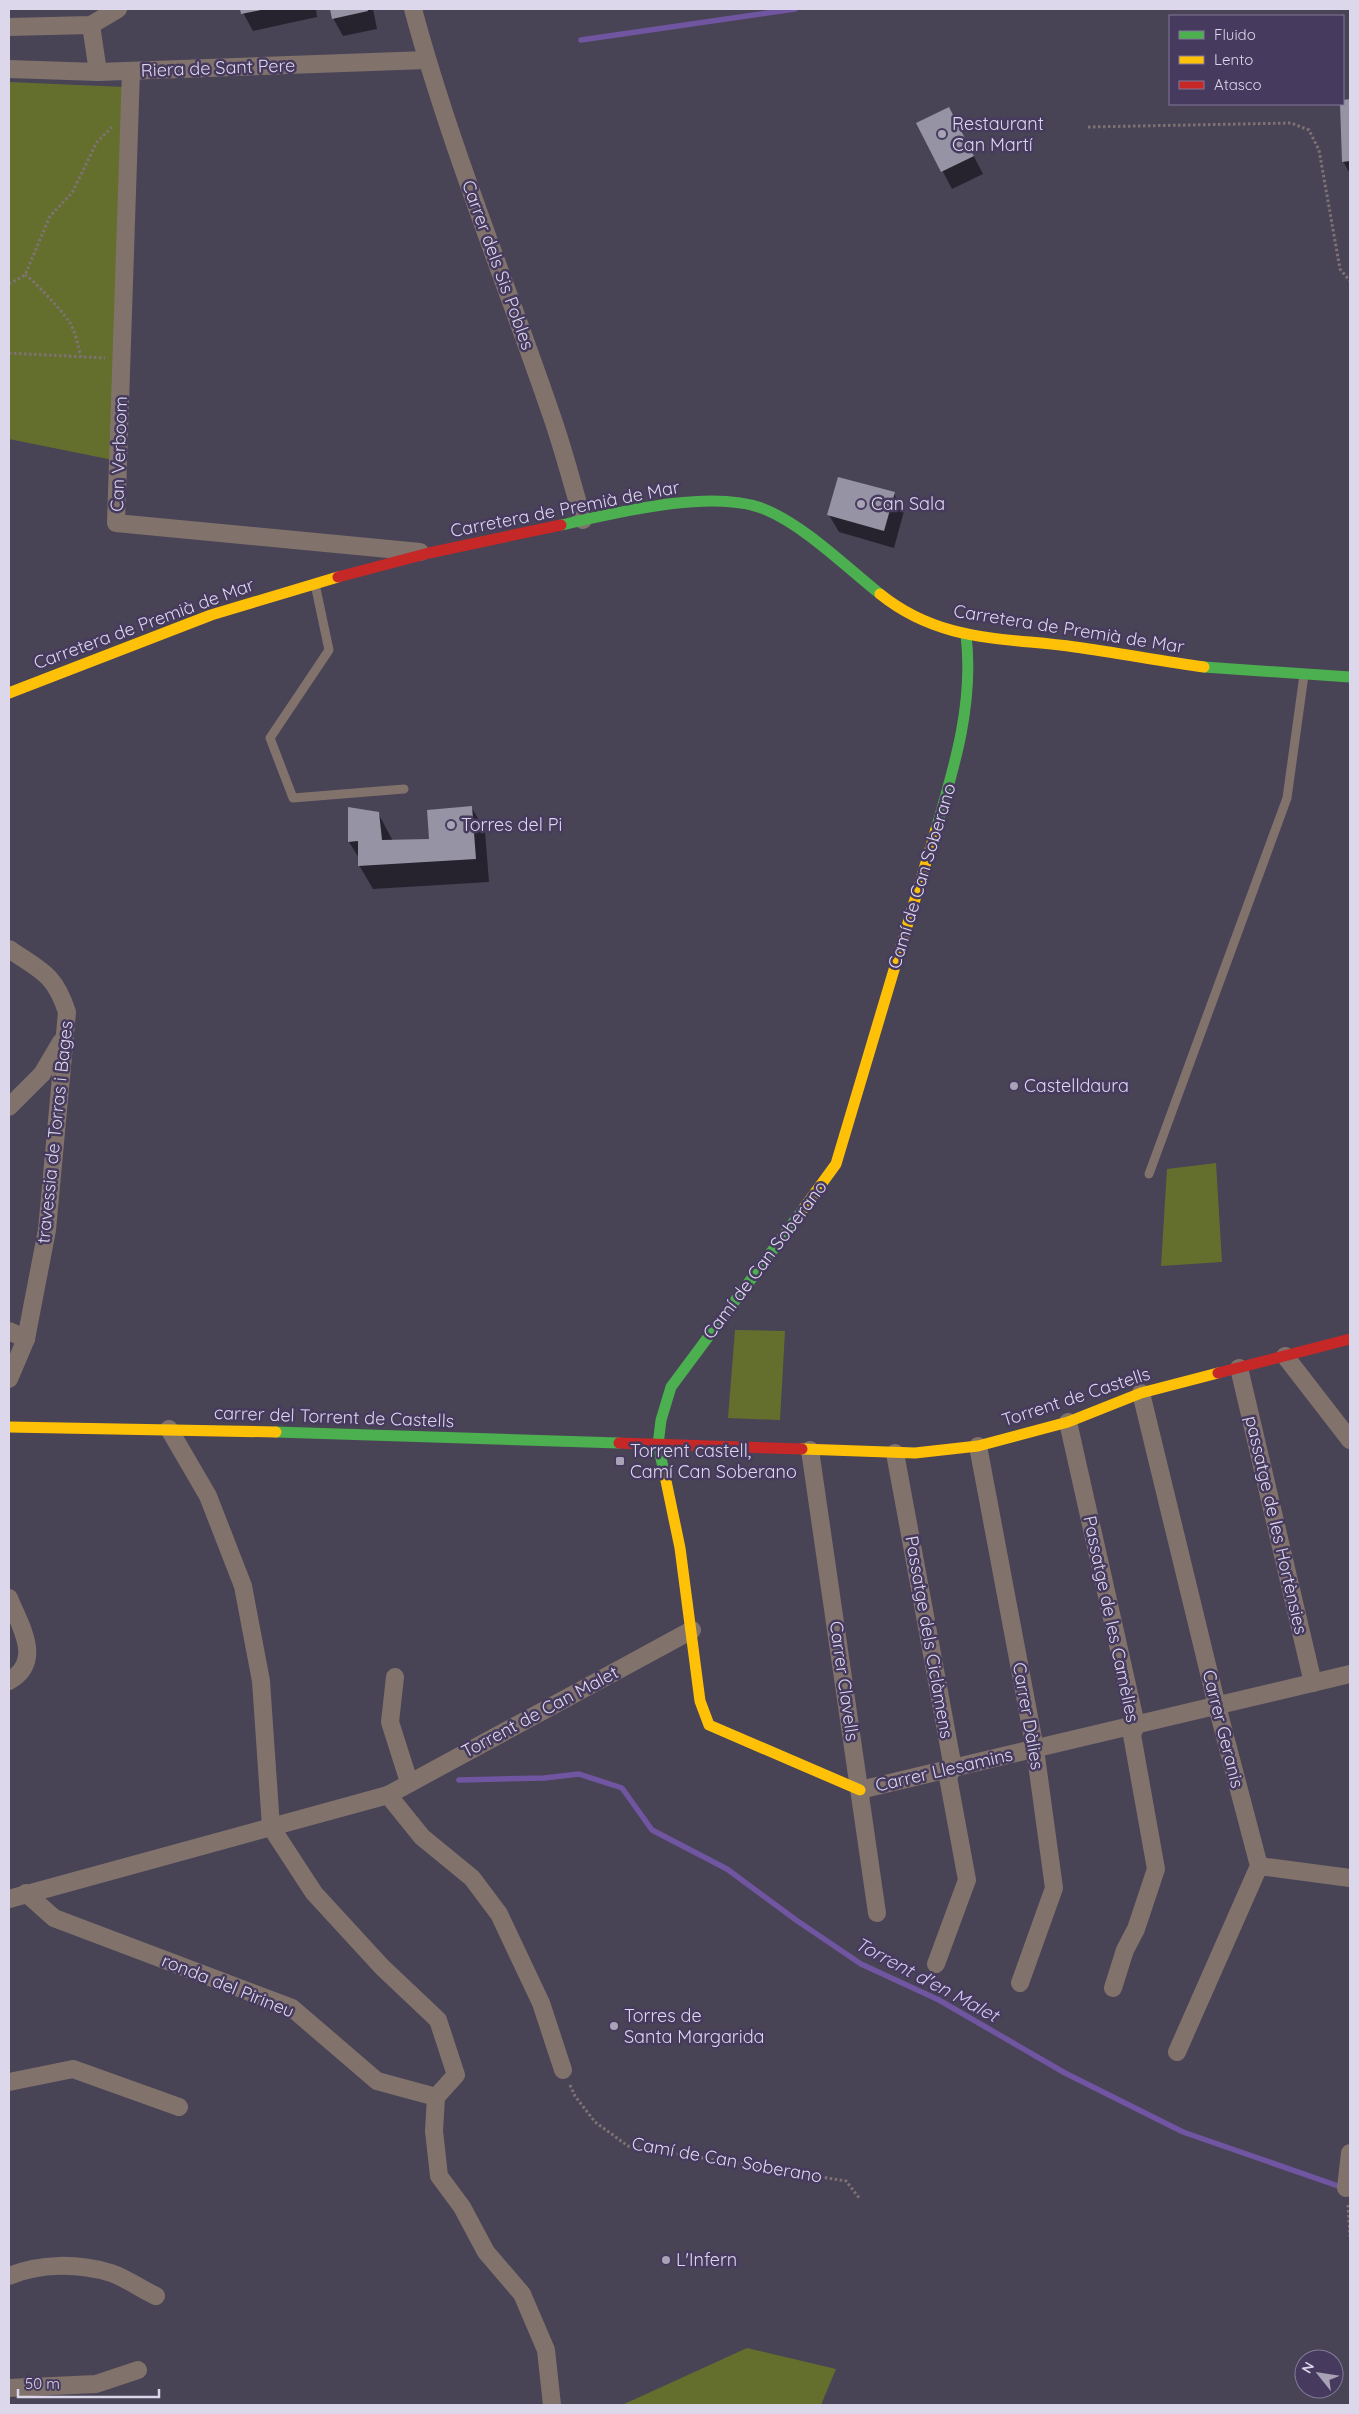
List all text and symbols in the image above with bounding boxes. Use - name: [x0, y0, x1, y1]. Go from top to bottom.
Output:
- legend: [1169, 15, 1344, 105]
- text: Fluido: [1214, 25, 1256, 44]
- text: Lento: [1214, 50, 1253, 69]
- street label: Riera de Sant Pere: [140, 53, 296, 82]
- text: Atasco: [1214, 75, 1262, 94]
- place label: Restaurant Can Martí: [952, 112, 1044, 156]
- marker: Restaurant Can Martí: [936, 128, 948, 140]
- street label: Carrer dels Sis Pobles: [457, 177, 540, 353]
- street label: Can Verboom: [105, 396, 132, 512]
- street label: Carretera de Premià de Mar: [448, 475, 682, 542]
- place label: Can Sala: [871, 492, 945, 515]
- marker: Can Sala: [855, 498, 867, 510]
- street label: Carretera de Premià de Mar: [30, 573, 257, 674]
- street label: Carretera de Premià de Mar: [952, 599, 1186, 658]
- street label: Camí de Can Soberano: [882, 780, 961, 971]
- place label: Torres del Pi: [461, 813, 562, 836]
- marker: Torres del Pi: [445, 819, 457, 831]
- street label: travessia de Torras i Bages: [31, 1019, 78, 1245]
- place label: Castelldaura: [1024, 1074, 1129, 1097]
- marker: Castelldaura: [1008, 1080, 1020, 1092]
- street label: Camí de Can Soberano: [697, 1176, 832, 1344]
- street label: Torrent de Castells: [999, 1362, 1153, 1431]
- street label: carrer del Torrent de Castells: [213, 1401, 455, 1432]
- street label: passatge de les Hortènsies: [1240, 1413, 1313, 1636]
- place label: Torrent castell, Camí Can Soberano: [630, 1439, 797, 1483]
- marker: Torrent castell, Camí Can Soberano: [614, 1455, 626, 1467]
- street label: Passatge de les Camèlies: [1078, 1513, 1145, 1724]
- street label: Passatge dels Ciclàmens: [900, 1534, 959, 1740]
- street label: Carrer Clavells: [825, 1619, 864, 1742]
- street label: Torrent de Can Malet: [457, 1660, 622, 1763]
- street label: Carrer Dàlies: [1008, 1660, 1049, 1771]
- street label: Carrer Geranis: [1198, 1667, 1249, 1790]
- street label: Carrer Llesamins: [873, 1743, 1015, 1797]
- water label: Torrent d'en Malet: [851, 1931, 1005, 2028]
- street label: ronda del Pirineu: [159, 1948, 298, 2023]
- place label: Torres de Santa Margarida: [624, 2004, 764, 2048]
- marker: Torres de Santa Margarida: [608, 2020, 620, 2032]
- street label: Camí de Can Soberano: [630, 2131, 824, 2188]
- place label: L'Infern: [676, 2248, 737, 2271]
- marker: L'Infern: [660, 2254, 672, 2266]
- north arrow: [1294, 2349, 1344, 2399]
- text: N: [1297, 2359, 1318, 2376]
- scale bar: [18, 2366, 159, 2398]
- text: 50 m: [25, 2374, 60, 2393]

